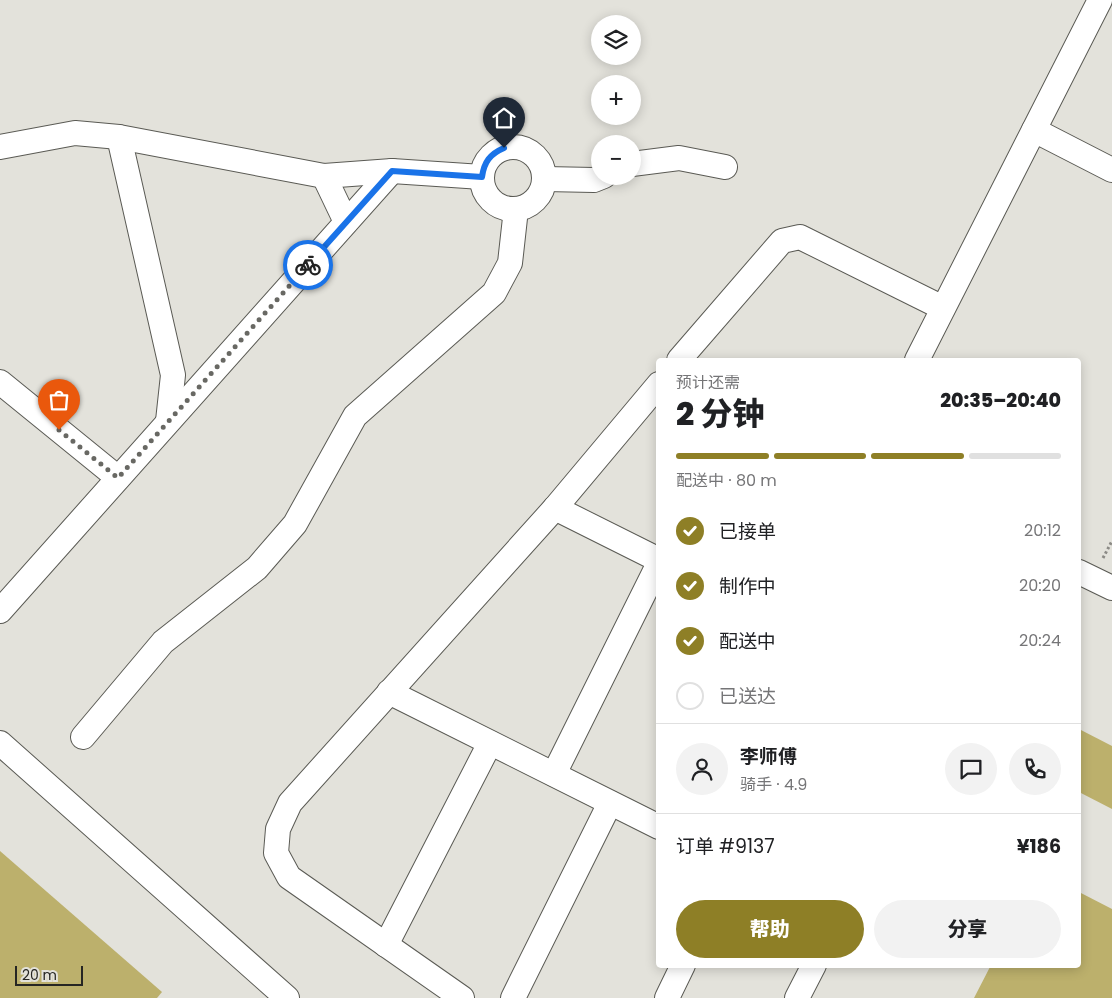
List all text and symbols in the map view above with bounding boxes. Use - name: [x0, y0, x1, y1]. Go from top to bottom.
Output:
- map controls: [591, 15, 641, 185]
- button: layers: [591, 15, 641, 65]
- button: +: [591, 75, 641, 125]
- pin: [483, 97, 525, 148]
- icon: home: [490, 104, 518, 132]
- button: −: [591, 135, 641, 185]
- courier: [283, 240, 333, 290]
- icon: bike: [294, 251, 322, 279]
- text: 预计还需: [676, 371, 740, 394]
- pin: [38, 379, 80, 430]
- icon: bag: [45, 386, 73, 414]
- text: 20:35–20:40: [940, 387, 1061, 414]
- text: 2 分钟: [676, 391, 764, 436]
- text: 配送中 · 80 m: [676, 469, 777, 492]
- icon: check: [676, 517, 704, 545]
- text: 已接单: [719, 518, 776, 545]
- text: 20:12: [1024, 519, 1061, 542]
- icon: check: [676, 572, 704, 600]
- text: 制作中: [719, 573, 776, 600]
- text: 20:20: [1019, 574, 1061, 597]
- icon: check: [676, 627, 704, 655]
- text: 配送中: [719, 628, 776, 655]
- text: 20:24: [1019, 629, 1061, 652]
- text: 已送达: [719, 683, 776, 710]
- button: person: [676, 743, 728, 795]
- text: 李师傅: [740, 743, 797, 770]
- button: chat: [945, 743, 997, 795]
- button: phone: [1009, 743, 1061, 795]
- text: 骑手 · 4.9: [740, 773, 807, 796]
- text: 订单 #9137: [676, 833, 775, 860]
- text: ¥186: [1017, 833, 1061, 860]
- button: 帮助: [676, 900, 864, 958]
- button: 分享: [874, 900, 1061, 958]
- scale bar: [15, 963, 82, 986]
- text: 20 m: [22, 965, 57, 985]

